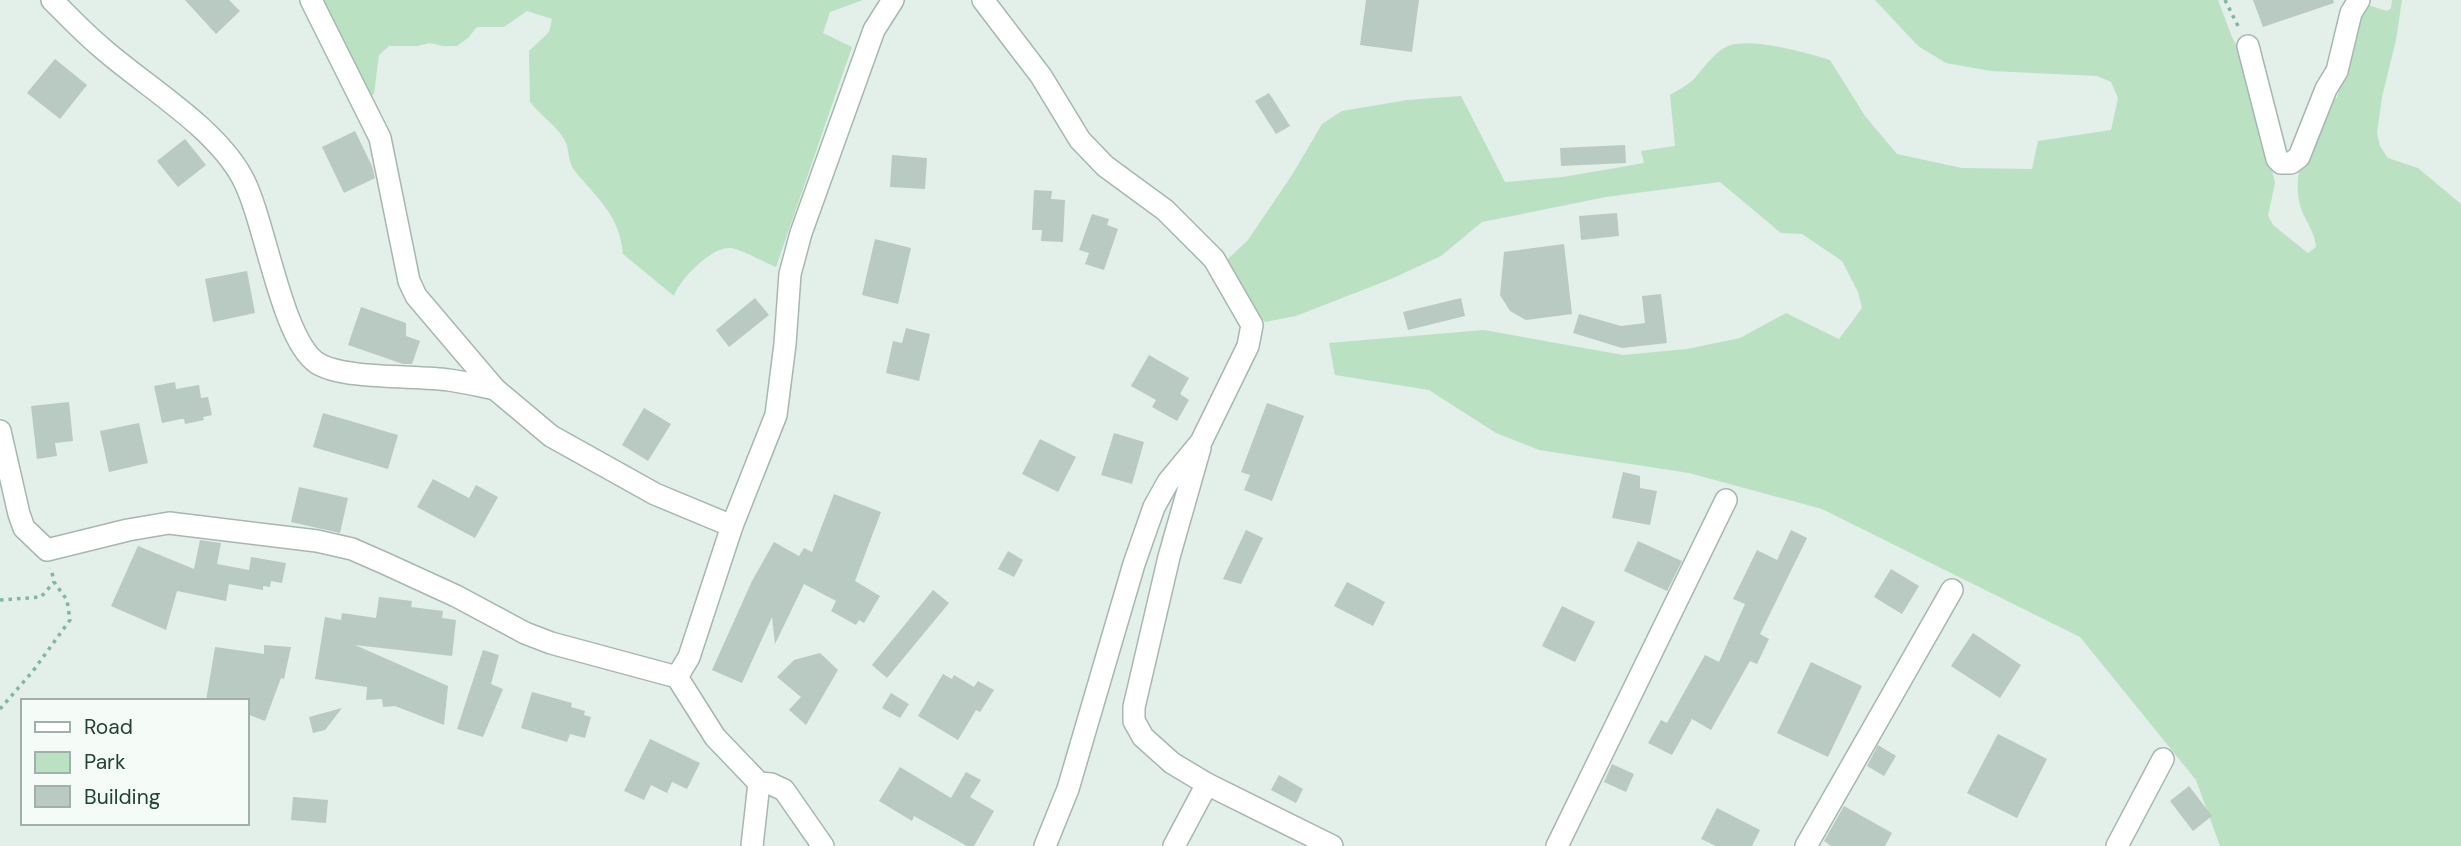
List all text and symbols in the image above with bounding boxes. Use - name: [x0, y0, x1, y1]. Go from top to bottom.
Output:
- legend: [21, 699, 248, 825]
- text: Road: [84, 713, 133, 741]
- text: Park: [84, 748, 126, 776]
- text: Building: [84, 783, 161, 811]

